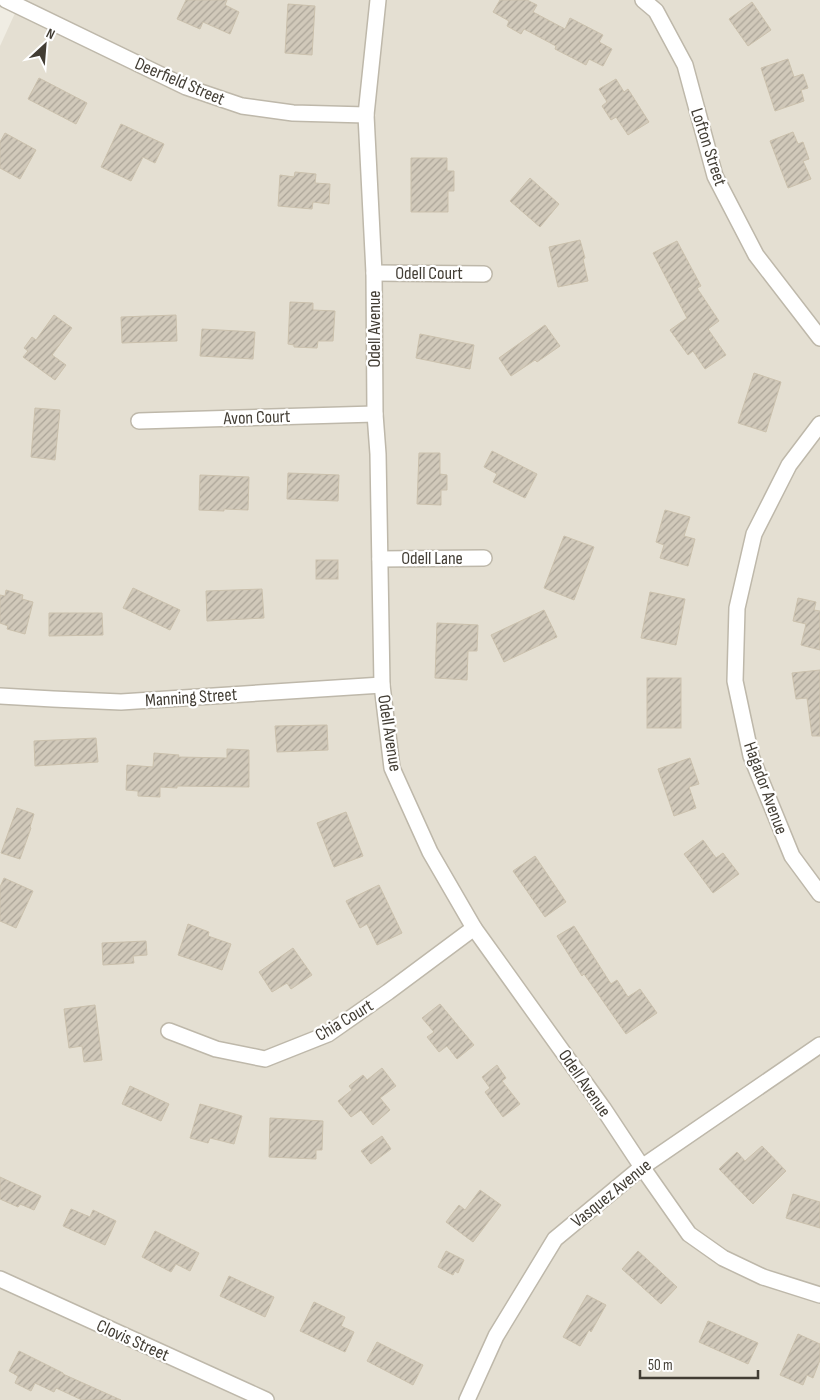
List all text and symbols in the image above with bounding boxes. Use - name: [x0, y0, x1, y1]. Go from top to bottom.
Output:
- north arrow: [20, 20, 70, 70]
- text: N: [43, 24, 58, 43]
- street label: Deerfield Street: [132, 53, 228, 110]
- street label: Lofton Street: [686, 106, 731, 189]
- street label: Odell Court: [395, 263, 463, 284]
- street label: Odell Avenue: [364, 290, 385, 368]
- street label: Avon Court: [222, 406, 291, 429]
- street label: Odell Lane: [401, 548, 463, 569]
- street label: Manning Street: [144, 684, 238, 711]
- street label: Odell Avenue: [373, 693, 406, 773]
- street label: Hagador Avenue: [739, 739, 792, 837]
- street label: Chia Court: [311, 995, 378, 1046]
- street label: Odell Avenue: [554, 1046, 615, 1121]
- street label: Vasquez Avenue: [567, 1155, 655, 1232]
- street label: Clovis Street: [93, 1315, 173, 1366]
- scale bar: [640, 1348, 758, 1380]
- text: 50 m: [648, 1356, 673, 1375]

